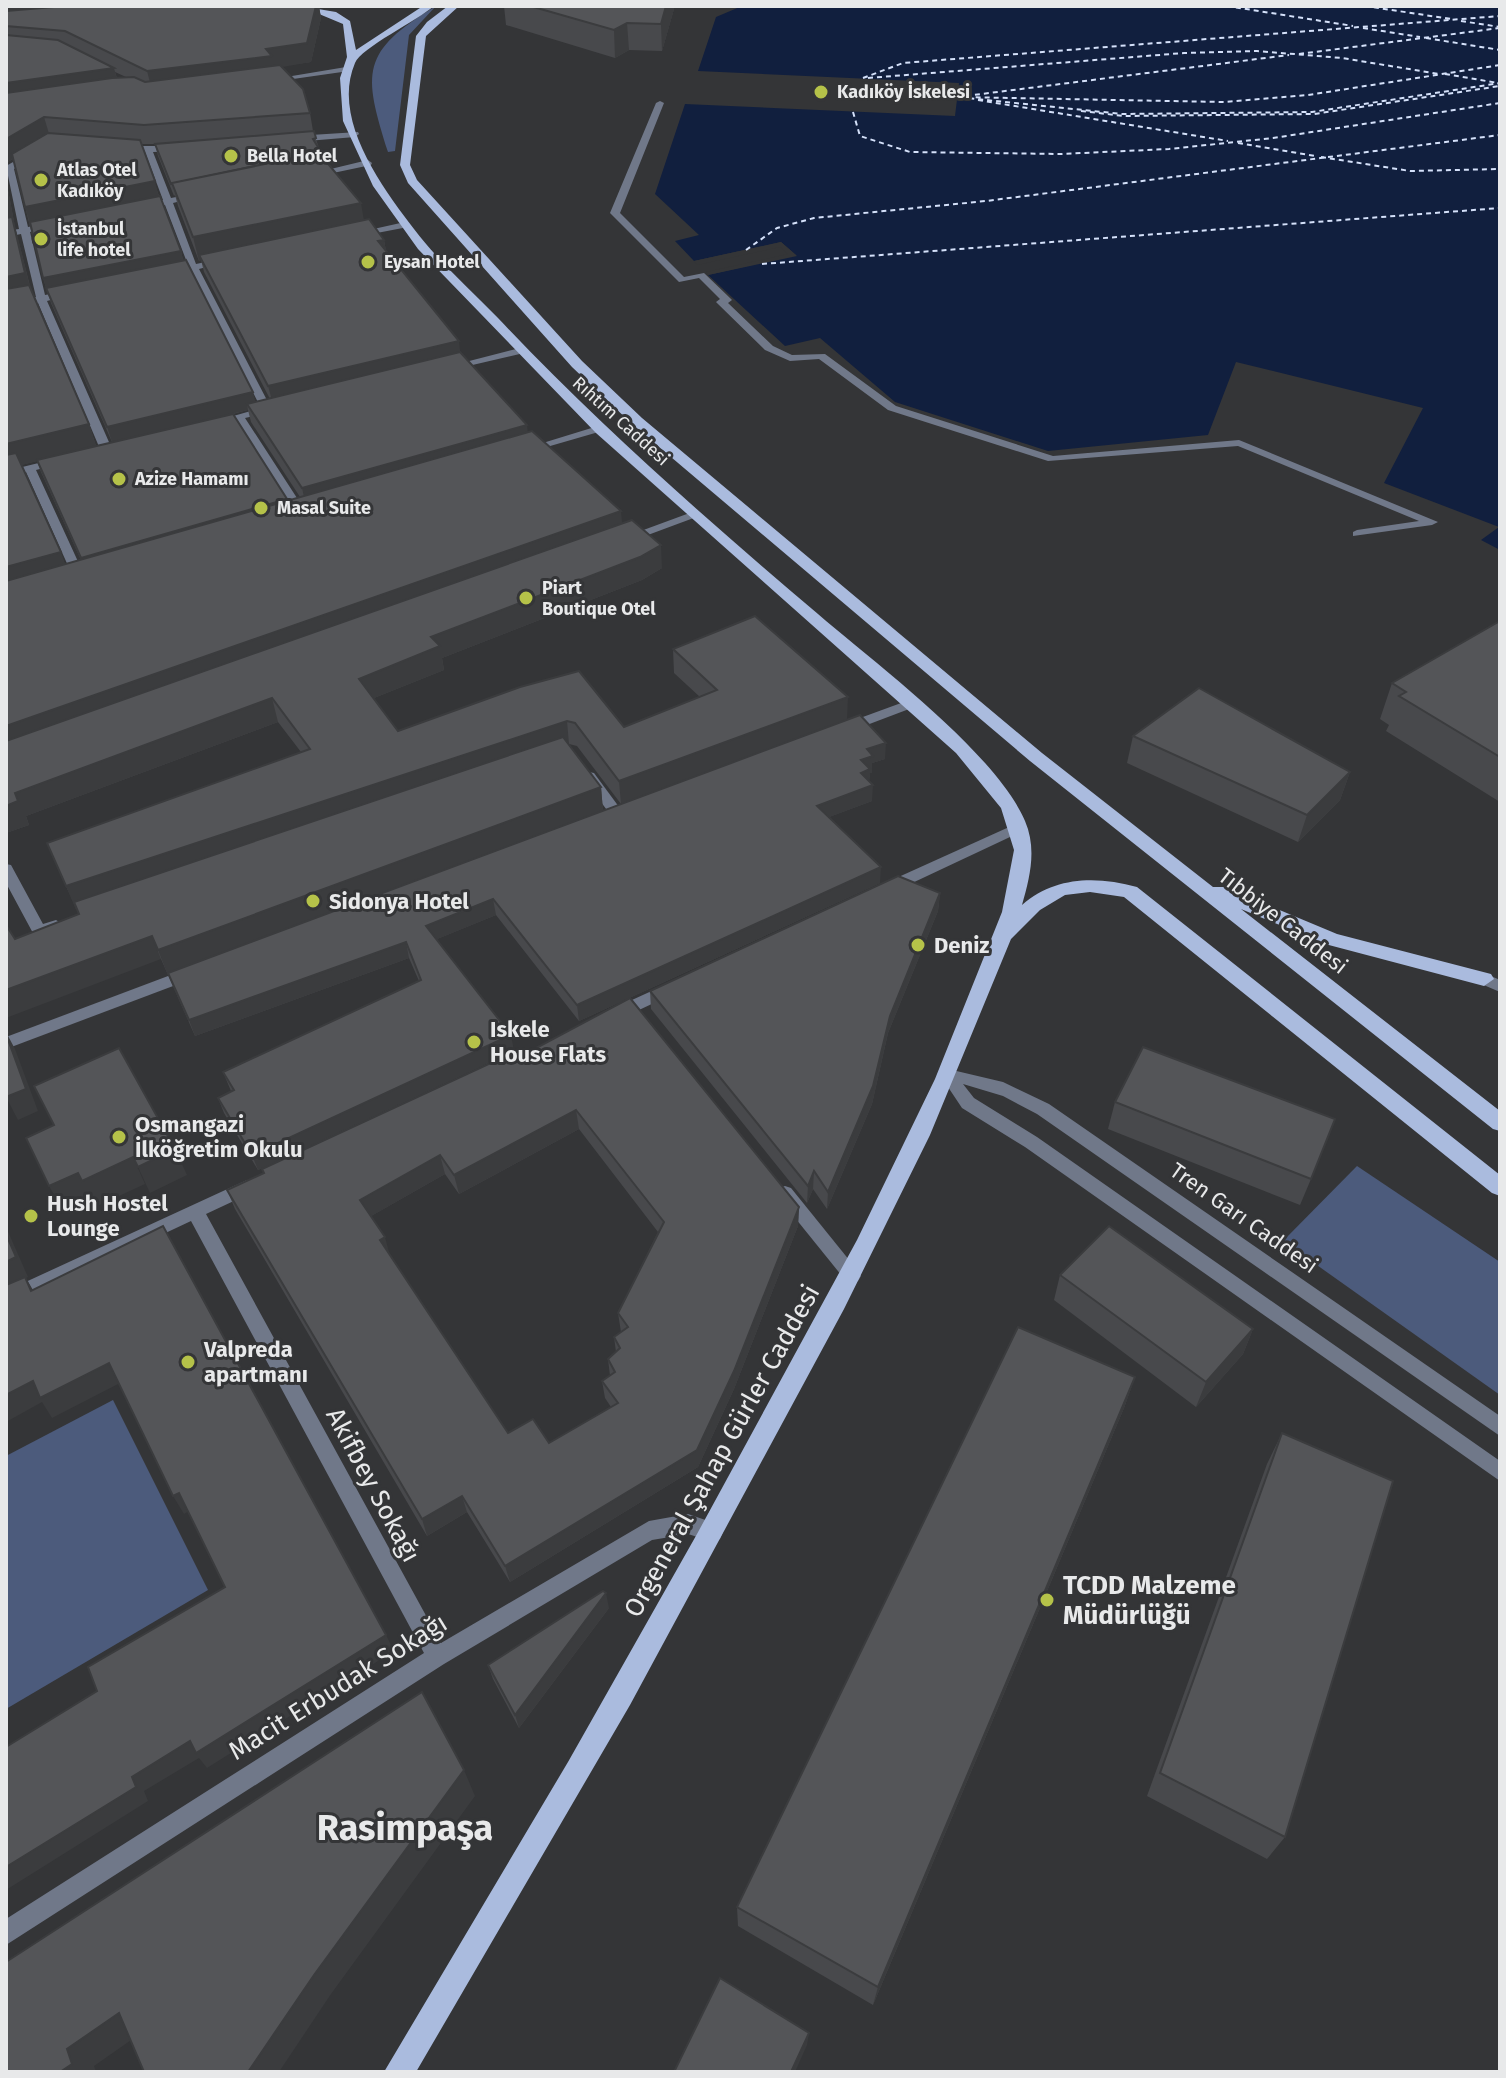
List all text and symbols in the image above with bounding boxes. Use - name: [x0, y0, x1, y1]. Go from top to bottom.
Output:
- place label: Kadıköy İskelesi: [837, 81, 970, 103]
- marker: Kadıköy İskelesi: [812, 83, 830, 101]
- place label: Bella Hotel: [247, 145, 338, 167]
- marker: Bella Hotel: [222, 147, 240, 165]
- place label: Atlas Otel Kadıköy: [56, 159, 137, 202]
- marker: Atlas Otel Kadıköy: [32, 171, 50, 189]
- place label: İstanbul life hotel: [57, 218, 131, 261]
- marker: İstanbul life hotel: [32, 230, 50, 248]
- place label: Eysan Hotel: [384, 251, 480, 273]
- marker: Eysan Hotel: [359, 253, 377, 271]
- street label: Rıhtım Caddesi: [568, 372, 674, 470]
- place label: Azize Hamamı: [134, 468, 248, 490]
- marker: Azize Hamamı: [110, 470, 128, 488]
- place label: Masal Suite: [277, 497, 371, 519]
- marker: Masal Suite: [252, 499, 270, 517]
- place label: Piart Boutique Otel: [542, 577, 656, 620]
- marker: Piart Boutique Otel: [517, 589, 535, 607]
- street label: Tıbbiye Caddesi: [1213, 862, 1353, 980]
- place label: Sidonya Hotel: [329, 888, 469, 915]
- marker: Sidonya Hotel: [304, 892, 322, 910]
- place label: Deniz: [934, 932, 989, 959]
- marker: Deniz: [909, 936, 927, 954]
- place label: Iskele House Flats: [490, 1016, 607, 1068]
- marker: Iskele House Flats: [465, 1033, 483, 1051]
- place label: Osmangazi İlköğretim Okulu: [135, 1111, 302, 1163]
- marker: Osmangazi İlköğretim Okulu: [110, 1128, 128, 1146]
- street label: Tren Garı Caddesi: [1165, 1157, 1323, 1279]
- place label: Hush Hostel Lounge: [47, 1190, 168, 1242]
- marker: Hush Hostel Lounge: [22, 1207, 40, 1225]
- street label: Orgeneral Şahap Gürler Caddesi: [617, 1279, 827, 1623]
- place label: Valpreda apartmanı: [203, 1336, 308, 1388]
- marker: Valpreda apartmanı: [179, 1353, 197, 1371]
- street label: Akifbey Sokağı: [319, 1402, 427, 1568]
- place label: TCDD Malzeme Müdürlüğü: [1063, 1570, 1236, 1631]
- marker: TCDD Malzeme Müdürlüğü: [1038, 1591, 1056, 1609]
- street label: Macit Erbudak Sokağı: [223, 1607, 453, 1767]
- district label: Rasimpaşa: [317, 1806, 493, 1850]

